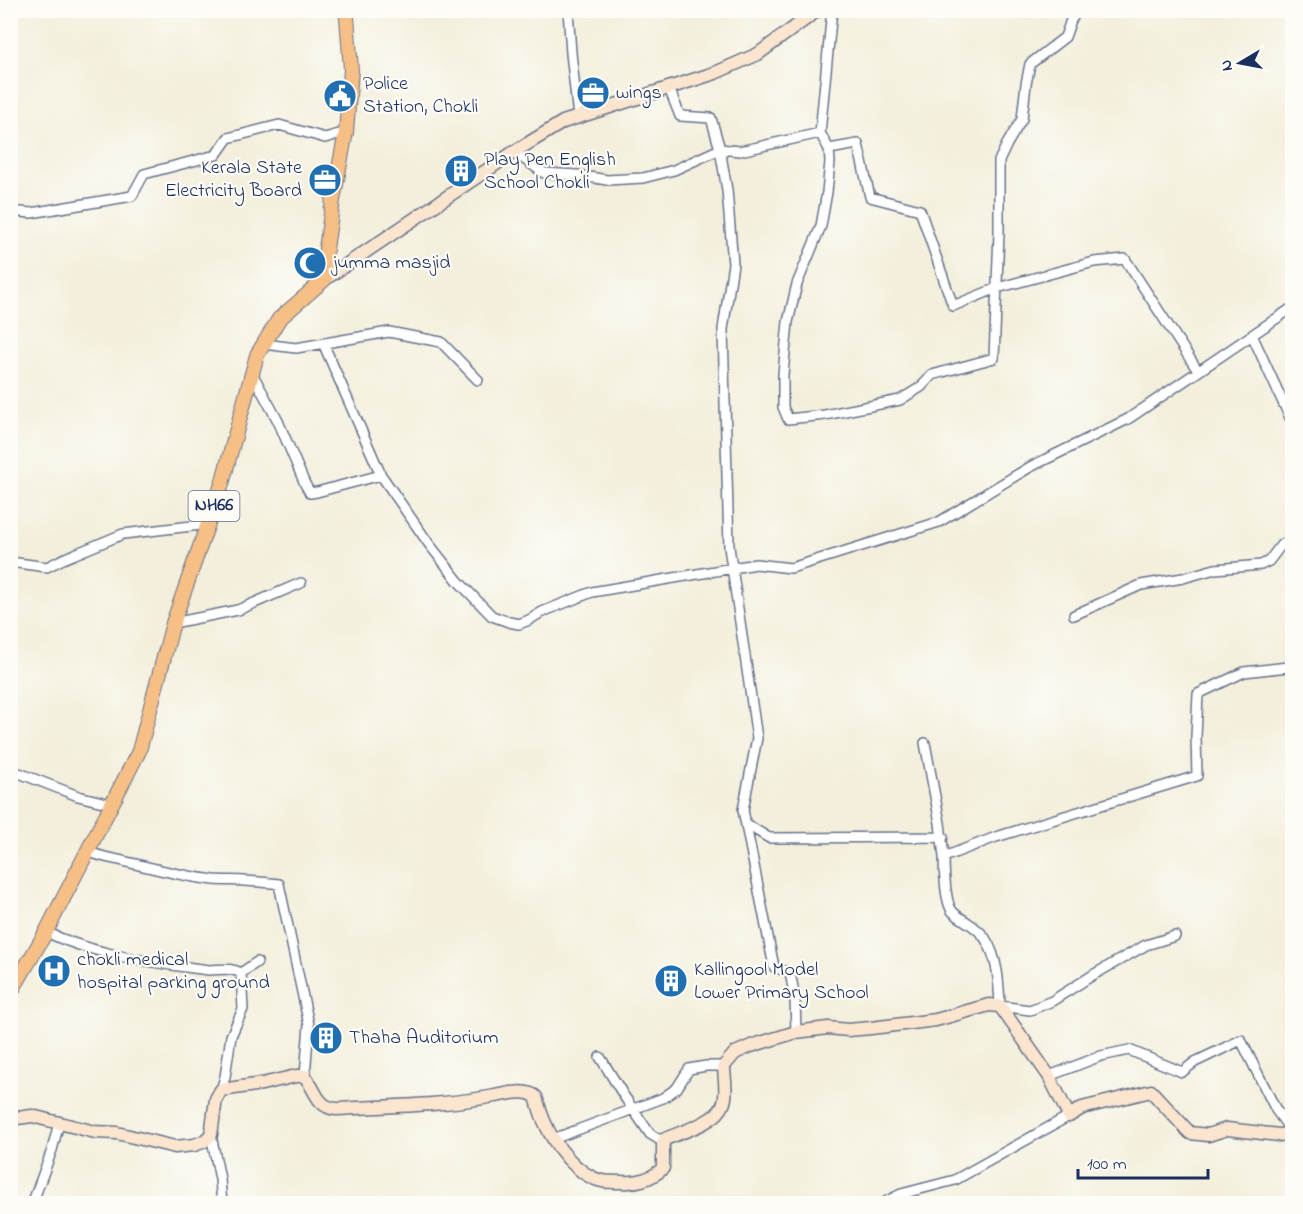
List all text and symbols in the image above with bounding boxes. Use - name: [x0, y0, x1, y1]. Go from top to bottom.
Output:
- north arrow: [1210, 33, 1270, 93]
- text: N: [1214, 58, 1240, 73]
- place label: Police Station, Chokli: [363, 70, 478, 122]
- office icon: wings: [575, 75, 611, 111]
- public building icon: Police Station, Chokli: [322, 78, 358, 114]
- place label: wings: [616, 79, 662, 109]
- place label: Play Pen English School Chokli: [484, 146, 616, 198]
- building icon: Play Pen English School Chokli: [443, 153, 479, 189]
- place label: Kerala State Electricity Board: [165, 154, 302, 206]
- office icon: Kerala State Electricity Board: [307, 162, 343, 198]
- mosque icon: jumma masjid: [292, 245, 328, 281]
- place label: jumma masjid: [330, 249, 451, 278]
- road number: NH66: [188, 491, 240, 521]
- place label: chokli medical hospital parking ground: [77, 946, 270, 999]
- hospital icon: chokli medical hospital parking ground: [36, 953, 72, 989]
- place label: Kallingool Model Lower Primary School: [694, 956, 869, 1008]
- building icon: Kallingool Model Lower Primary School: [653, 963, 689, 999]
- building icon: Thaha Auditorium: [308, 1020, 344, 1056]
- place label: Thaha Auditorium: [349, 1024, 498, 1053]
- scale bar: [1078, 1142, 1208, 1180]
- text: 100 m: [1087, 1152, 1127, 1178]

